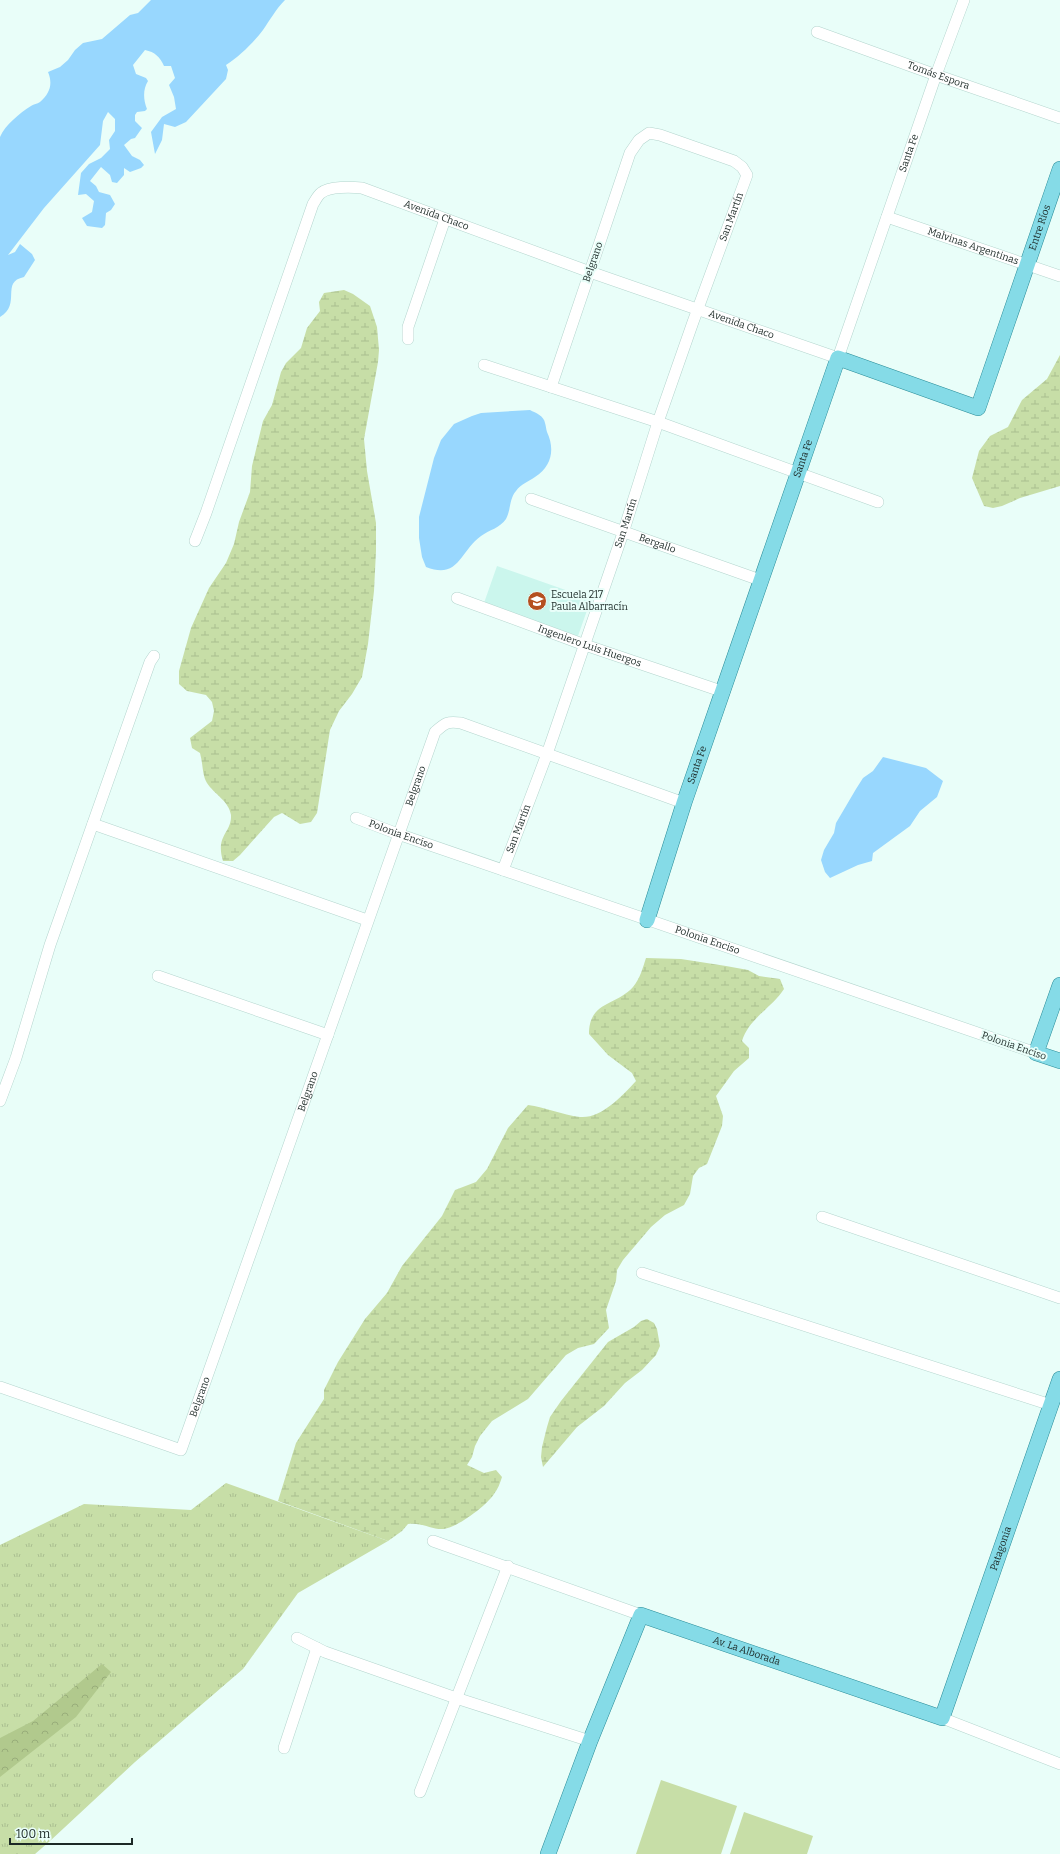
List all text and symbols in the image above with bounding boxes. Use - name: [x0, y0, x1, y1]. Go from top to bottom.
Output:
- street label: Tomás Espora: [906, 59, 972, 92]
- street label: Santa Fe: [897, 133, 921, 174]
- street label: San Martín: [717, 190, 746, 243]
- street label: Avenida Chaco: [402, 198, 471, 233]
- street label: Entre Ríos: [1026, 203, 1053, 252]
- street label: Malvinas Argentinas: [926, 225, 1020, 268]
- street label: Belgrano: [581, 240, 606, 284]
- street label: Avenida Chaco: [707, 308, 776, 341]
- street label: Santa Fe: [791, 438, 815, 479]
- street label: San Martín: [612, 496, 640, 549]
- street label: Bergallo: [637, 532, 678, 556]
- place label: Escuela 217 Paula Albarracín: [551, 589, 629, 613]
- school or university icon: Escuela 217 Paula Albarracín: [526, 590, 548, 612]
- street label: Ingeniero Luis Huergos: [536, 622, 643, 670]
- street label: Santa Fe: [685, 744, 709, 785]
- street label: Belgrano: [403, 764, 429, 808]
- street label: San Martín: [504, 802, 534, 855]
- street label: Polonia Enciso: [367, 817, 435, 852]
- street label: Polonia Enciso: [673, 923, 742, 957]
- street label: Polonia Enciso: [980, 1029, 1048, 1063]
- street label: Belgrano: [296, 1070, 321, 1113]
- street label: Belgrano: [187, 1375, 213, 1419]
- street label: Patagonia: [988, 1524, 1014, 1572]
- street label: Av. La Alborada: [711, 1634, 782, 1668]
- scale bar: [10, 1820, 132, 1846]
- text: 100 m: [16, 1827, 51, 1841]

